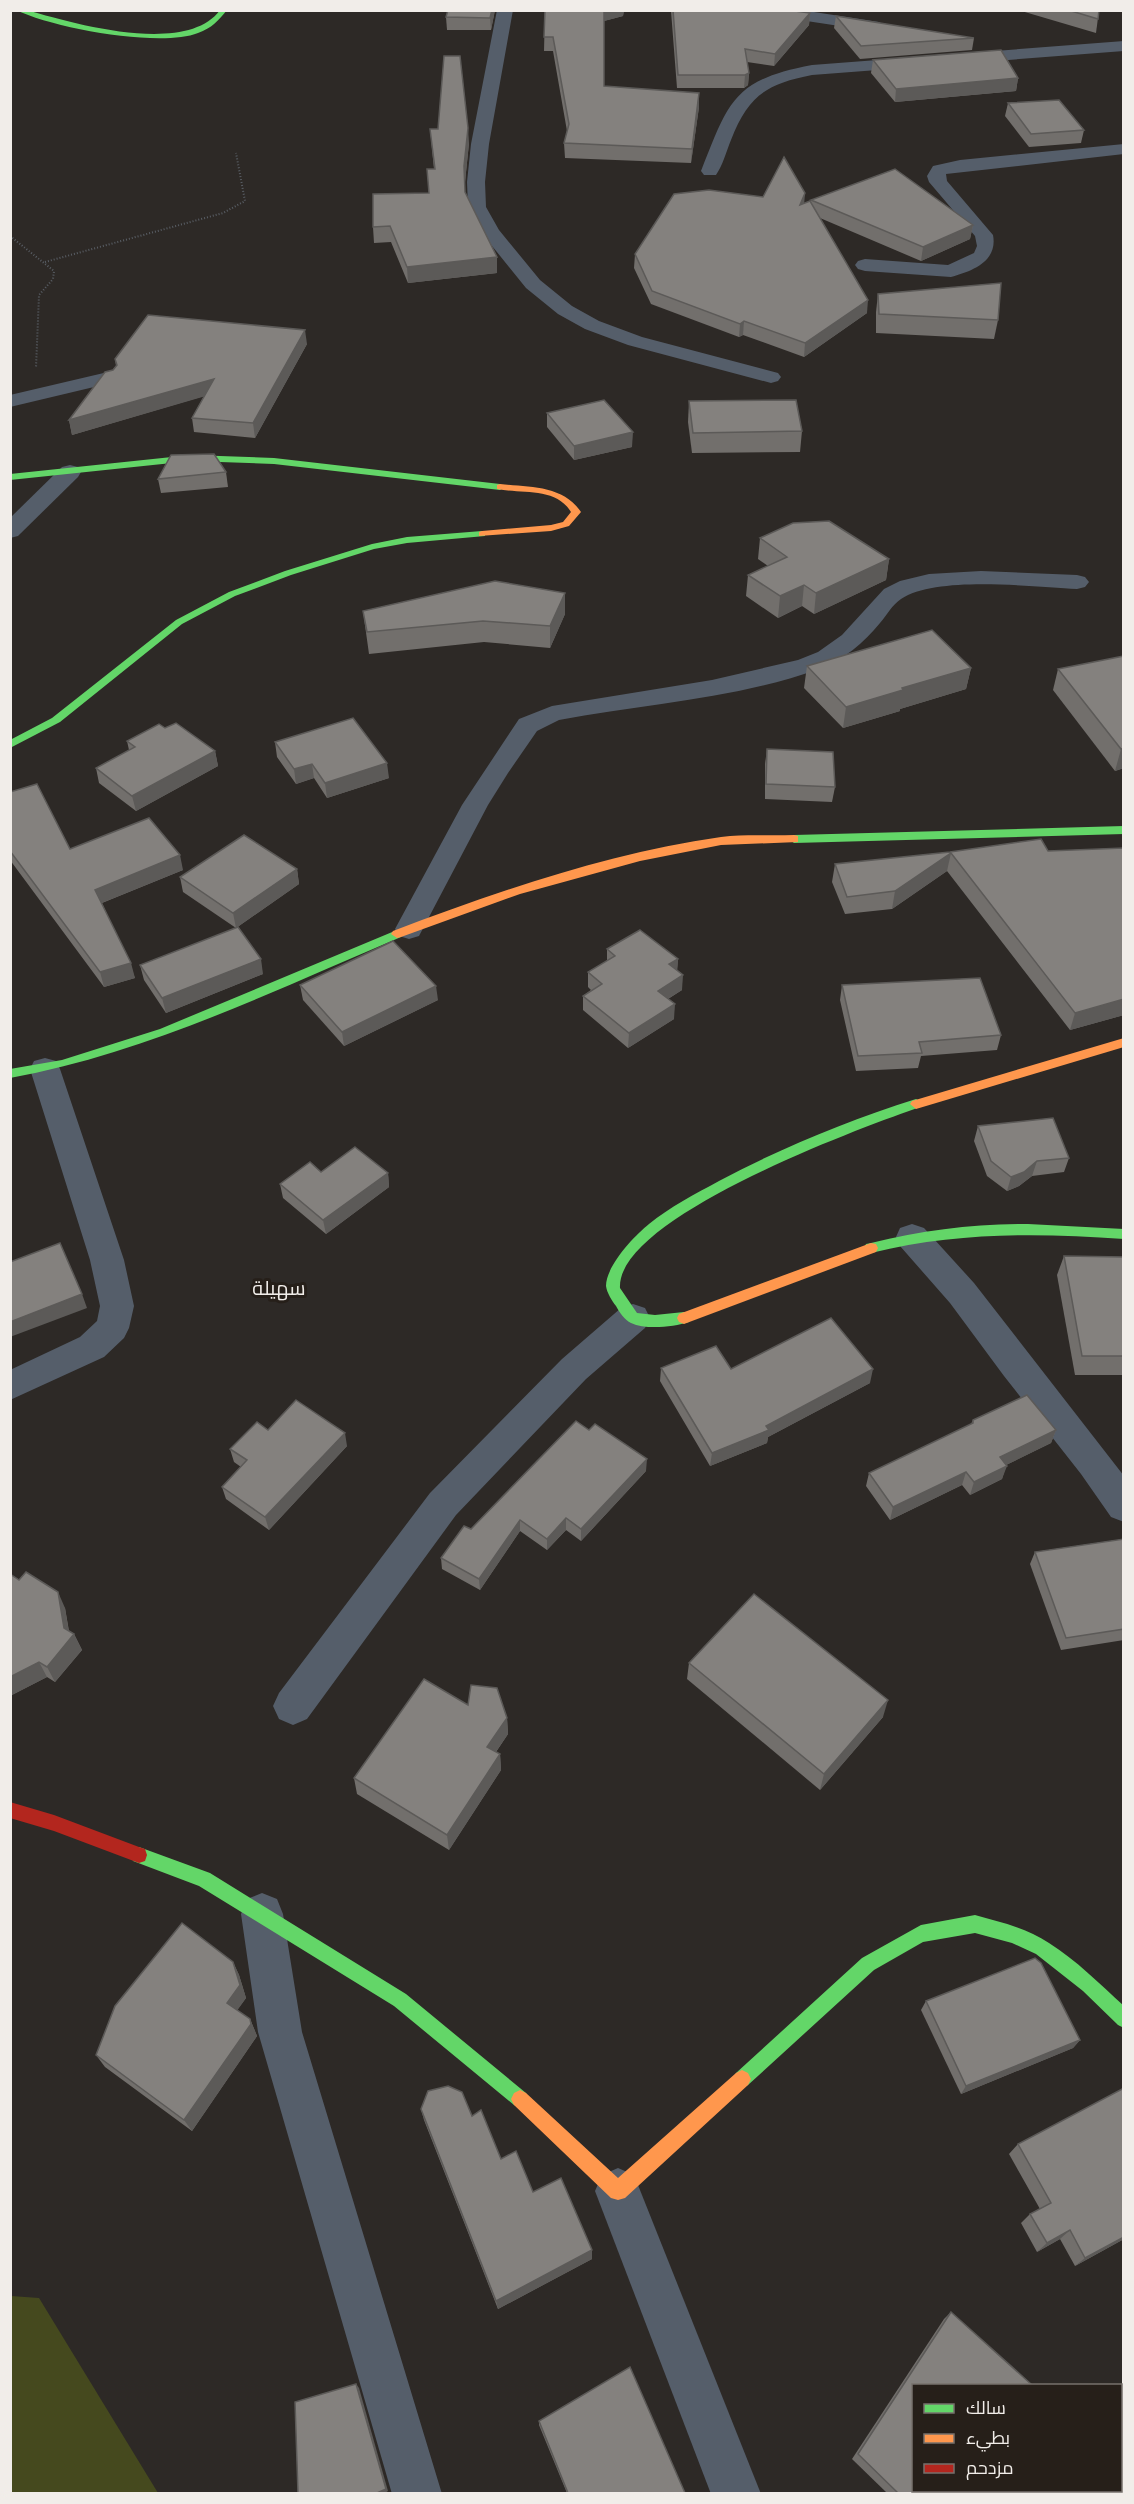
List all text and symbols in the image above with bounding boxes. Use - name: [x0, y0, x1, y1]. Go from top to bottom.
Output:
- district label: سهيلة: [252, 1274, 306, 1302]
- legend: [912, 2384, 1122, 2492]
- text: سالك: [966, 2395, 1006, 2420]
- text: بطيء: [966, 2425, 1010, 2452]
- text: مزدحم: [966, 2455, 1014, 2480]

